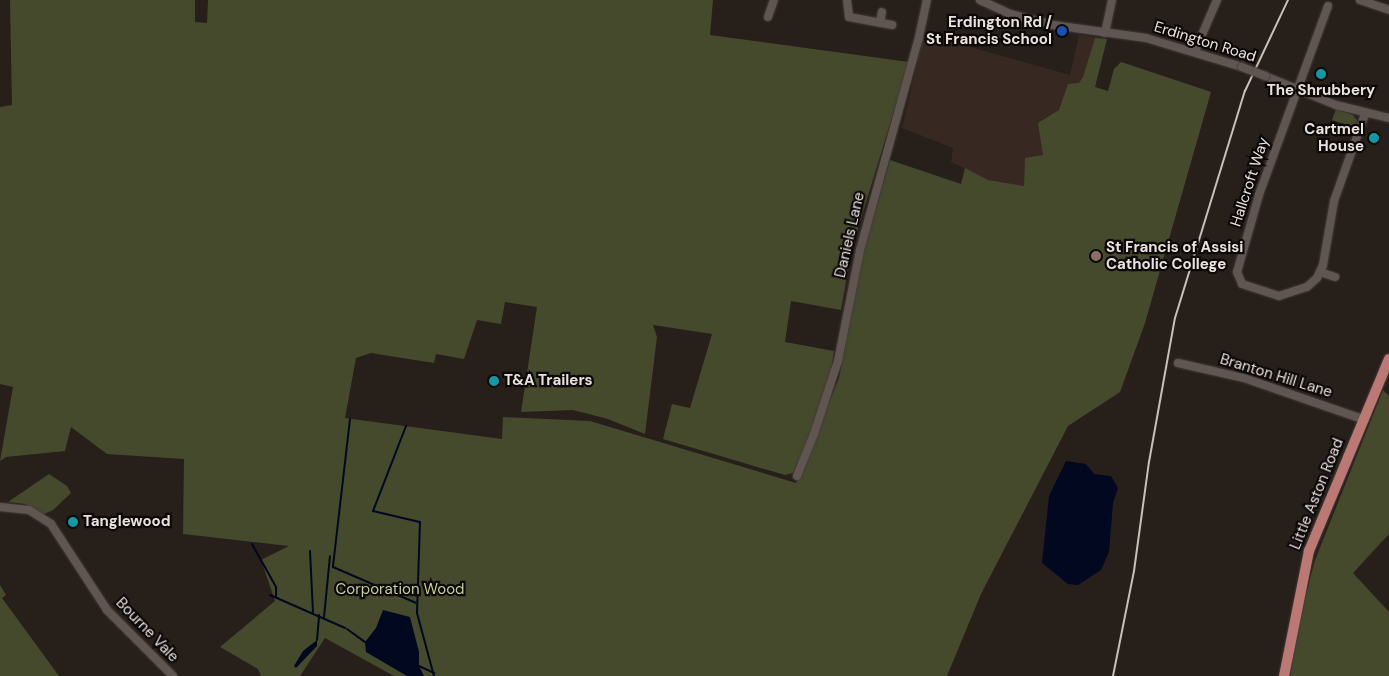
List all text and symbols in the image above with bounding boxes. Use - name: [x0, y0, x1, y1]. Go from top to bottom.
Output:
- place label: Erdington Rd / St Francis School: [926, 13, 1052, 48]
- street label: Erdington Road: [1152, 18, 1258, 66]
- marker: Erdington Rd / St Francis School: [1056, 25, 1068, 37]
- marker: The Shrubbery: [1315, 68, 1327, 80]
- place label: The Shrubbery: [1267, 82, 1375, 100]
- place label: Cartmel House: [1304, 120, 1364, 155]
- marker: Cartmel House: [1368, 132, 1380, 144]
- street label: Hallcroft Way: [1227, 135, 1273, 229]
- street label: Daniels Lane: [831, 190, 869, 280]
- place label: St Francis of Assisi Catholic College: [1106, 238, 1243, 273]
- marker: St Francis of Assisi Catholic College: [1090, 250, 1102, 262]
- street label: Branton Hill Lane: [1218, 350, 1334, 402]
- place label: T&A Trailers: [504, 372, 593, 390]
- marker: T&A Trailers: [488, 375, 500, 387]
- street label: Little Aston Road: [1286, 436, 1348, 552]
- place label: Tanglewood: [83, 513, 171, 531]
- marker: Tanglewood: [67, 516, 79, 528]
- park label: Corporation Wood: [336, 581, 464, 599]
- street label: Bourne Vale: [112, 594, 182, 666]

